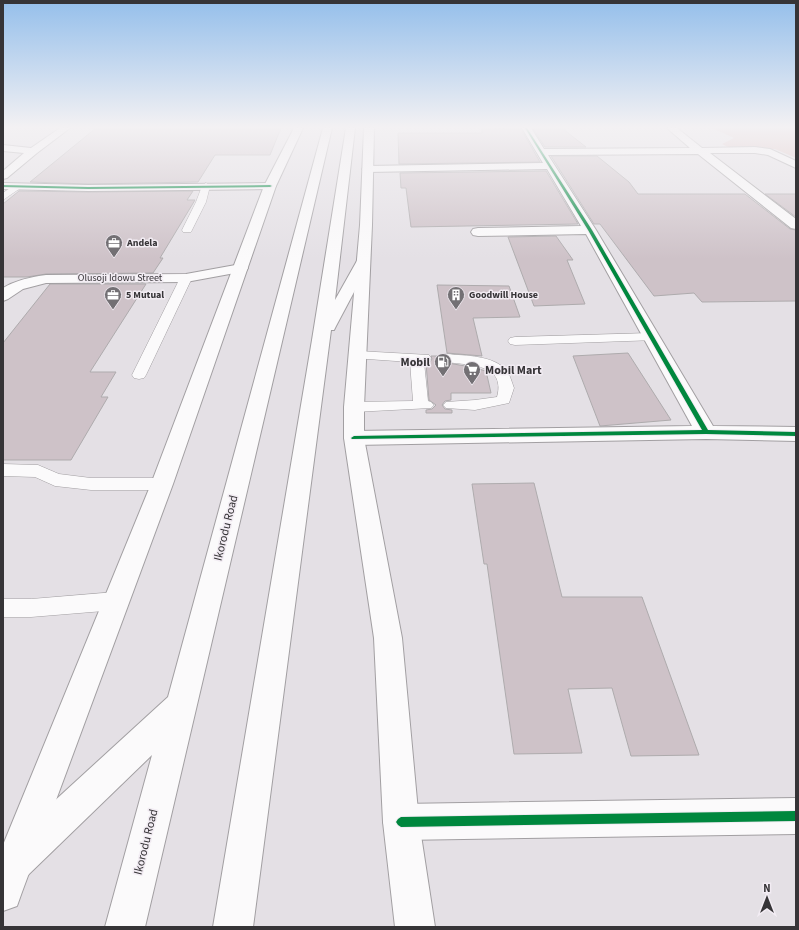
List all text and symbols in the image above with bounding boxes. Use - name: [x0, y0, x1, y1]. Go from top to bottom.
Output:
- office icon: Andela: [104, 233, 124, 258]
- place label: Andela: [126, 236, 158, 250]
- street label: Olusoji Idowu Street: [78, 271, 163, 285]
- office icon: 5 Mutual: [103, 285, 123, 310]
- building icon: Goodwill House: [446, 285, 466, 310]
- place label: 5 Mutual: [126, 288, 164, 302]
- place label: Goodwill House: [469, 288, 538, 302]
- fuel station icon: Mobil: [433, 352, 453, 377]
- place label: Mobil: [401, 354, 431, 371]
- supermarket icon: Mobil Mart: [462, 360, 482, 385]
- place label: Mobil Mart: [485, 362, 542, 379]
- street label: Ikorodu Road: [210, 493, 242, 563]
- street label: Ikorodu Road: [130, 807, 162, 877]
- north arrow: [747, 878, 787, 918]
- text: N: [763, 881, 771, 896]

